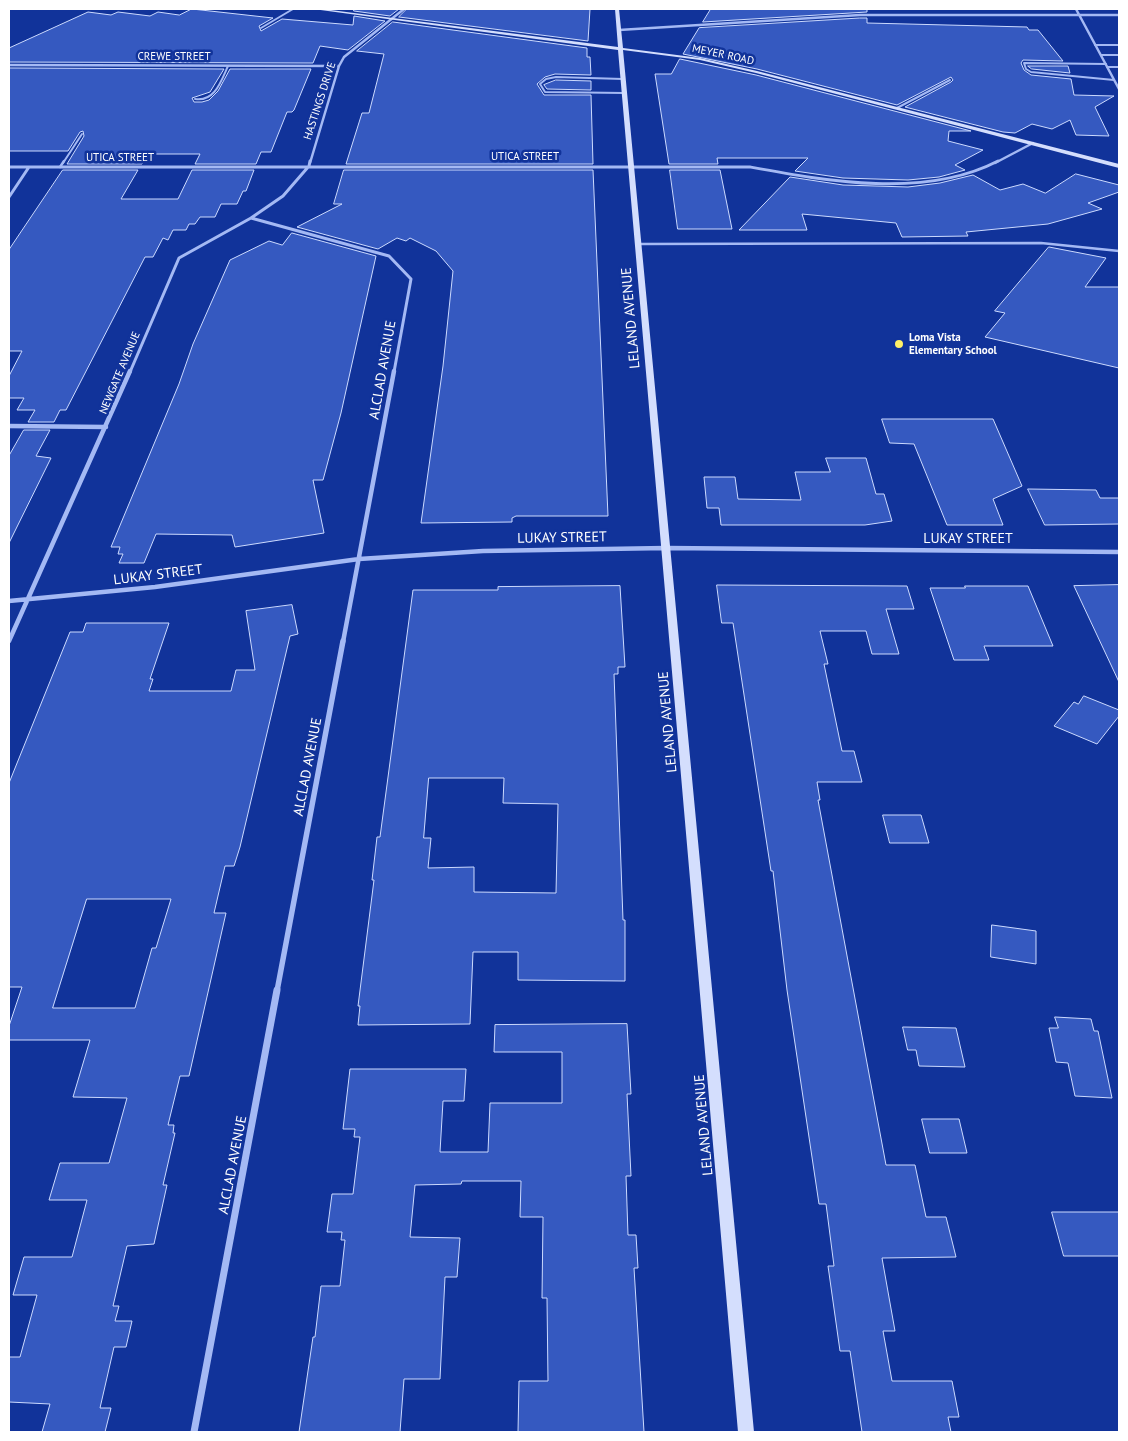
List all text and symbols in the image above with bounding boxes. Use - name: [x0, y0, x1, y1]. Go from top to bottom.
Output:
- street label: MEYER ROAD: [691, 42, 755, 68]
- street label: CREWE STREET: [137, 50, 211, 64]
- street label: HASTINGS DRIVE: [301, 60, 339, 142]
- street label: UTICA STREET: [491, 150, 559, 164]
- street label: UTICA STREET: [86, 151, 154, 165]
- street label: LELAND AVENUE: [618, 267, 644, 369]
- street label: ALCLAD AVENUE: [366, 319, 400, 421]
- street label: NEWGATE AVENUE: [97, 330, 143, 416]
- place label: Loma Vista Elementary School: [909, 331, 997, 357]
- marker: Loma Vista Elementary School: [893, 338, 905, 350]
- street label: LUKAY STREET: [517, 529, 607, 547]
- street label: LUKAY STREET: [923, 531, 1013, 547]
- street label: LUKAY STREET: [113, 561, 203, 589]
- street label: LELAND AVENUE: [655, 671, 681, 773]
- street label: ALCLAD AVENUE: [290, 716, 326, 818]
- street label: LELAND AVENUE: [691, 1074, 717, 1176]
- street label: ALCLAD AVENUE: [215, 1114, 251, 1216]

